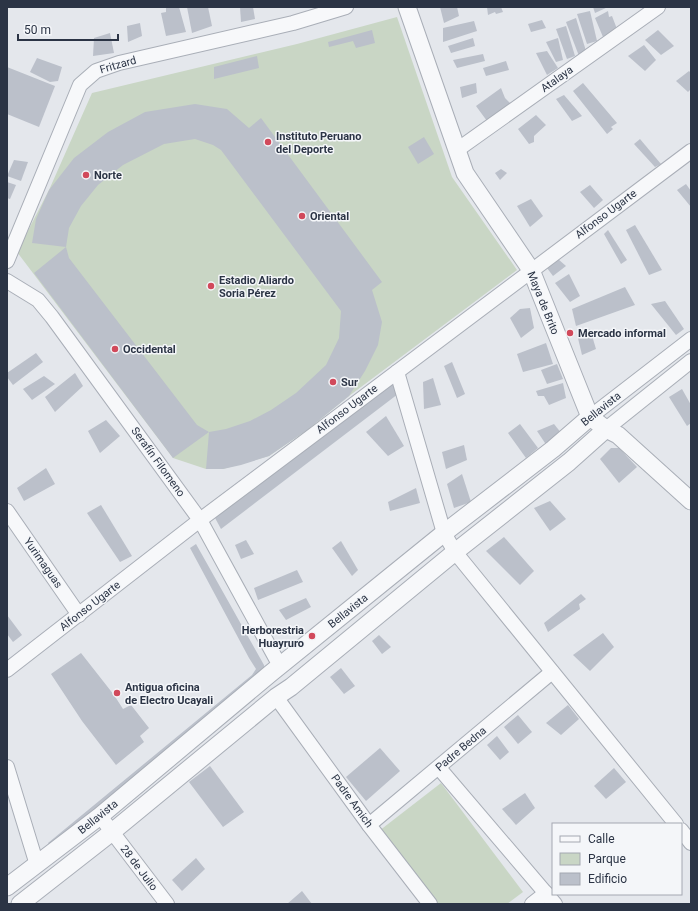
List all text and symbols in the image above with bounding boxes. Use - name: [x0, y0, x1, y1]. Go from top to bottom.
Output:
- scale bar: [18, 16, 118, 42]
- text: 50 m: [24, 23, 51, 37]
- street label: Fritzard: [98, 54, 138, 76]
- street label: Atalaya: [538, 63, 576, 95]
- place label: Instituto Peruano del Deporte: [276, 130, 361, 156]
- marker: Instituto Peruano del Deporte: [263, 137, 273, 147]
- place label: Norte: [94, 169, 122, 182]
- marker: Norte: [81, 170, 91, 180]
- street label: Alfonso Ugarte: [573, 187, 639, 241]
- place label: Oriental: [310, 210, 349, 223]
- marker: Oriental: [297, 211, 307, 221]
- street label: Maya de Brito: [524, 269, 562, 337]
- place label: Estadio Aliardo Soria Pérez: [219, 274, 294, 300]
- marker: Estadio Aliardo Soria Pérez: [206, 281, 216, 291]
- place label: Mercado informal: [578, 327, 666, 340]
- marker: Mercado informal: [565, 328, 575, 338]
- place label: Occidental: [123, 343, 176, 356]
- marker: Occidental: [110, 344, 120, 354]
- place label: Sur: [341, 376, 358, 389]
- marker: Sur: [328, 377, 338, 387]
- street label: Alfonso Ugarte: [314, 382, 380, 436]
- street label: Bellavista: [579, 389, 623, 429]
- street label: Serafín Filomeno: [128, 425, 188, 499]
- street label: Yurimaguas: [21, 535, 65, 591]
- street label: Alfonso Ugarte: [57, 578, 123, 634]
- street label: Bellavista: [326, 591, 370, 631]
- place label: Herborestria Huayruro: [242, 624, 304, 650]
- marker: Herborestria Huayruro: [307, 631, 317, 641]
- place label: Antigua oficina de Electro Ucayali: [125, 681, 213, 707]
- marker: Antigua oficina de Electro Ucayali: [112, 688, 122, 698]
- street label: Padre Bedna: [433, 724, 489, 774]
- street label: Padre Amich: [328, 772, 376, 830]
- street label: Bellavista: [76, 797, 120, 837]
- legend: [552, 823, 682, 895]
- text: Calle: [588, 832, 615, 846]
- street label: 28 de Julio: [118, 843, 160, 893]
- text: Parque: [588, 852, 626, 866]
- text: Edificio: [588, 872, 627, 886]

